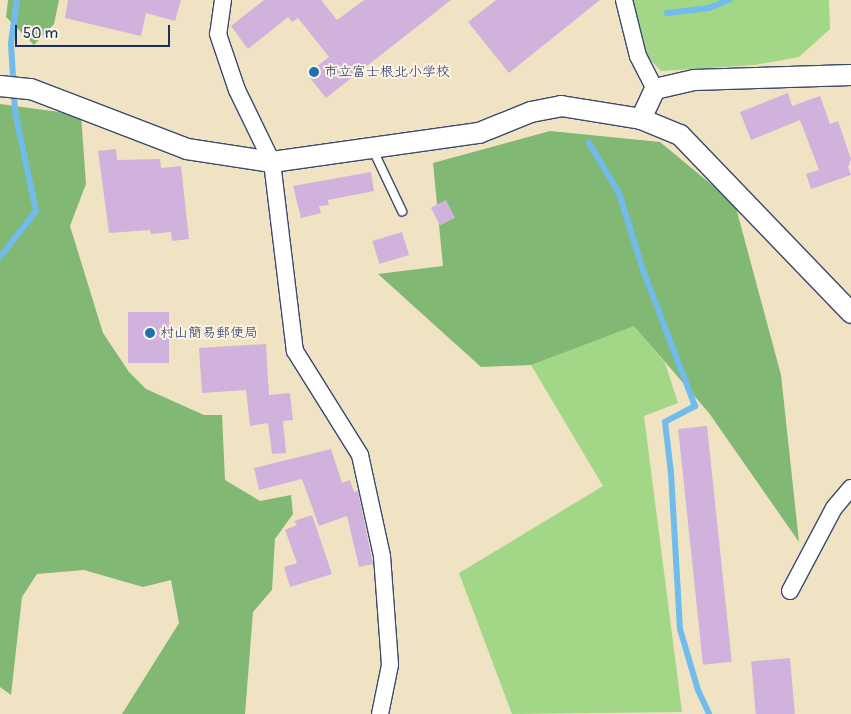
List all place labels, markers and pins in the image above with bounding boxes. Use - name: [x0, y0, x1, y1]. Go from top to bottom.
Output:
- place label: 市立富士根北小学校: [324, 64, 450, 80]
- marker: 市立富士根北小学校: [308, 66, 320, 78]
- place label: 村山簡易郵便局: [160, 325, 258, 341]
- marker: 村山簡易郵便局: [144, 327, 156, 339]

